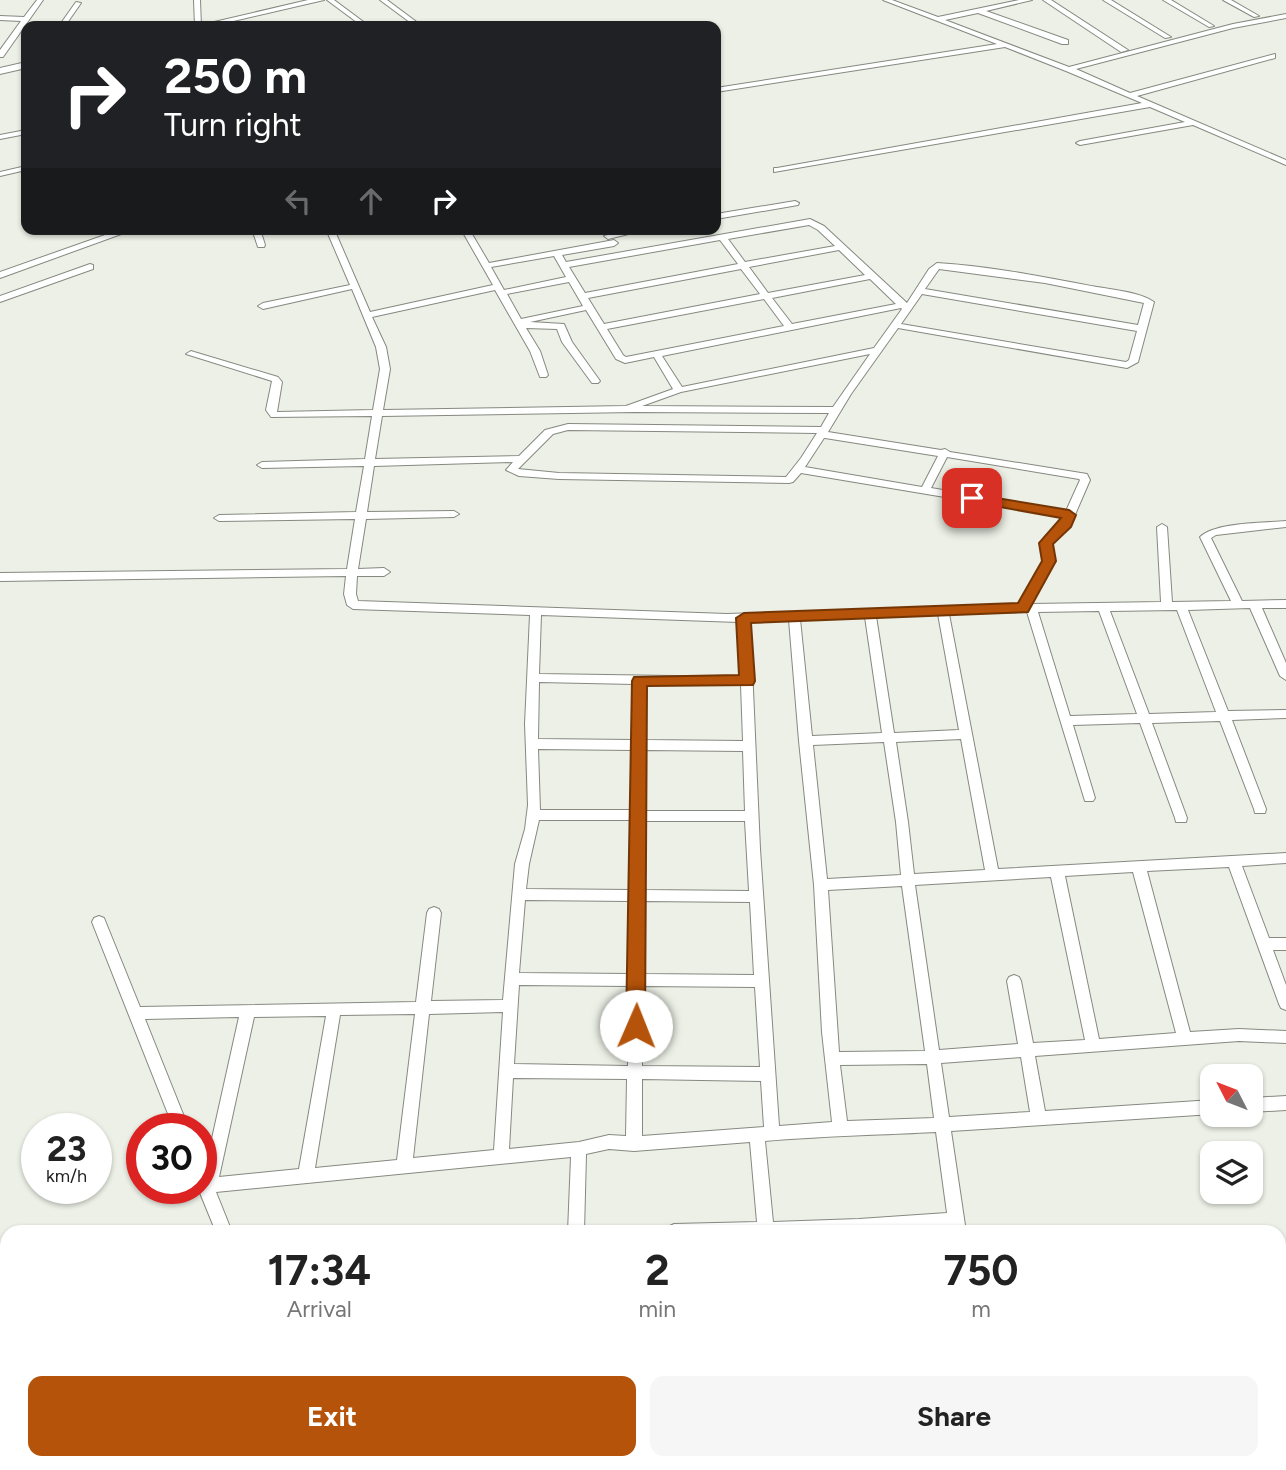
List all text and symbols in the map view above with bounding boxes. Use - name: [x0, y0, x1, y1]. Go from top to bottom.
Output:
- text: 250 m: [164, 46, 307, 105]
- icon: right: [49, 49, 140, 140]
- text: Turn right: [164, 106, 302, 144]
- icon: left: [279, 182, 317, 220]
- icon: ahead: [352, 182, 390, 220]
- icon: right: [425, 182, 463, 220]
- pin: [942, 468, 1002, 528]
- icon: arrive: [953, 479, 991, 517]
- position arrow: [599, 989, 673, 1063]
- north arrow: [1200, 1064, 1264, 1127]
- map controls: [1200, 1064, 1263, 1204]
- speed limit sign: 30: [126, 1113, 217, 1204]
- text: 23: [47, 1128, 86, 1170]
- button: layers: [1200, 1141, 1263, 1204]
- text: km/h: [46, 1165, 87, 1187]
- text: 17:34: [267, 1245, 371, 1296]
- text: 2: [645, 1245, 669, 1296]
- text: 750: [944, 1245, 1019, 1296]
- text: Arrival: [287, 1295, 352, 1323]
- text: min: [638, 1295, 676, 1323]
- text: m: [971, 1295, 991, 1323]
- button: Exit: [28, 1376, 636, 1456]
- button: Share: [650, 1376, 1258, 1456]

